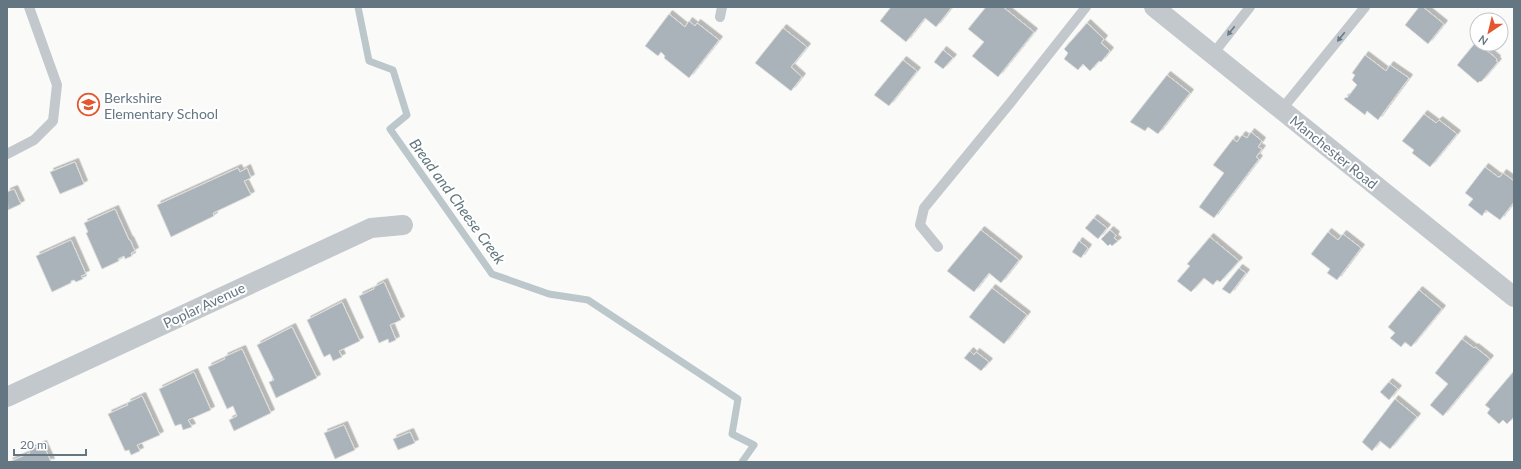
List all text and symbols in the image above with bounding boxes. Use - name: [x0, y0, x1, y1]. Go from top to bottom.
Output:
- north arrow: [1469, 12, 1509, 52]
- one-way arrow: [1227, 25, 1236, 36]
- one-way arrow: [1336, 32, 1345, 43]
- text: N: [1476, 33, 1490, 48]
- place label: Berkshire Elementary School: [104, 89, 218, 122]
- school or university icon: Berkshire Elementary School: [76, 92, 102, 118]
- street label: Manchester Road: [1287, 112, 1381, 192]
- water label: Bread and Cheese Creek: [406, 135, 510, 268]
- street label: Poplar Avenue: [160, 279, 248, 331]
- scale bar: [14, 431, 86, 457]
- text: 20 m: [20, 437, 47, 452]

